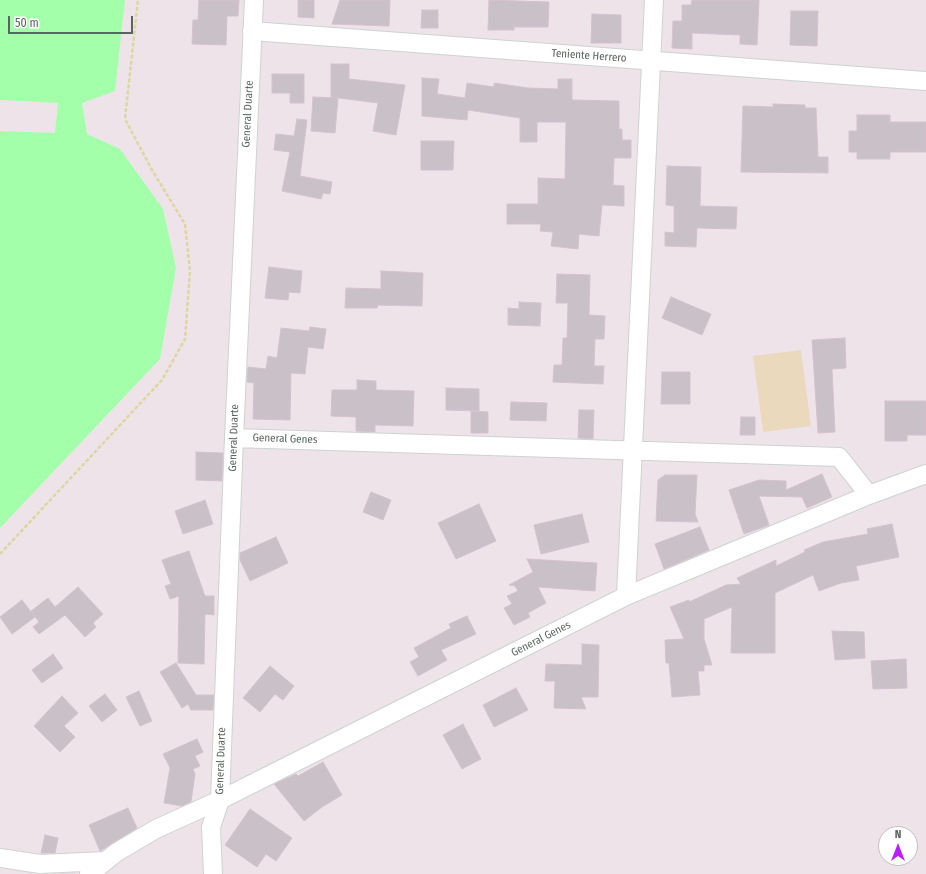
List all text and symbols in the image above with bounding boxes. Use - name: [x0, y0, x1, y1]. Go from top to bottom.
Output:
- scale bar: [10, 8, 135, 34]
- text: 50 m: [15, 16, 39, 30]
- street label: Teniente Herrero: [551, 47, 627, 65]
- street label: General Duarte: [240, 80, 256, 148]
- street label: General Duarte: [226, 404, 242, 472]
- street label: General Genes: [252, 431, 318, 447]
- street label: General Genes: [509, 618, 573, 660]
- street label: General Duarte: [213, 727, 229, 795]
- north arrow: [878, 826, 918, 866]
- text: N: [895, 828, 901, 841]

